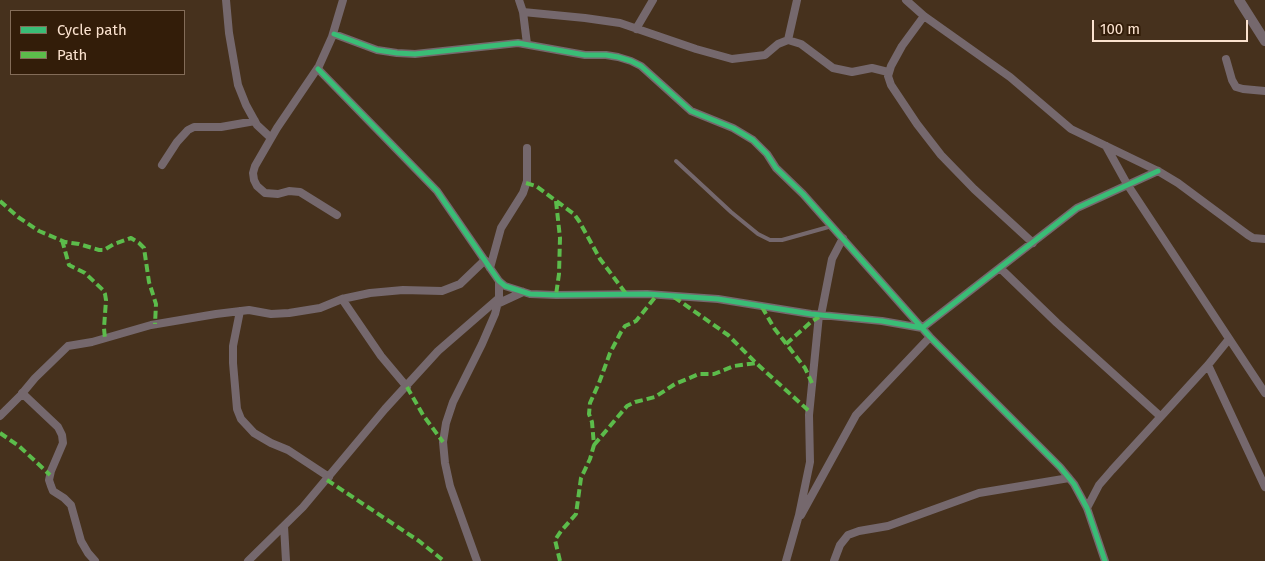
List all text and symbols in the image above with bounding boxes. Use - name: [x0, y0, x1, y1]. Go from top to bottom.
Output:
- legend: [10, 10, 185, 75]
- scale bar: [1095, 10, 1251, 42]
- text: 100 m: [1100, 20, 1140, 38]
- text: Cycle path: [57, 21, 127, 39]
- text: Path: [57, 46, 87, 64]

